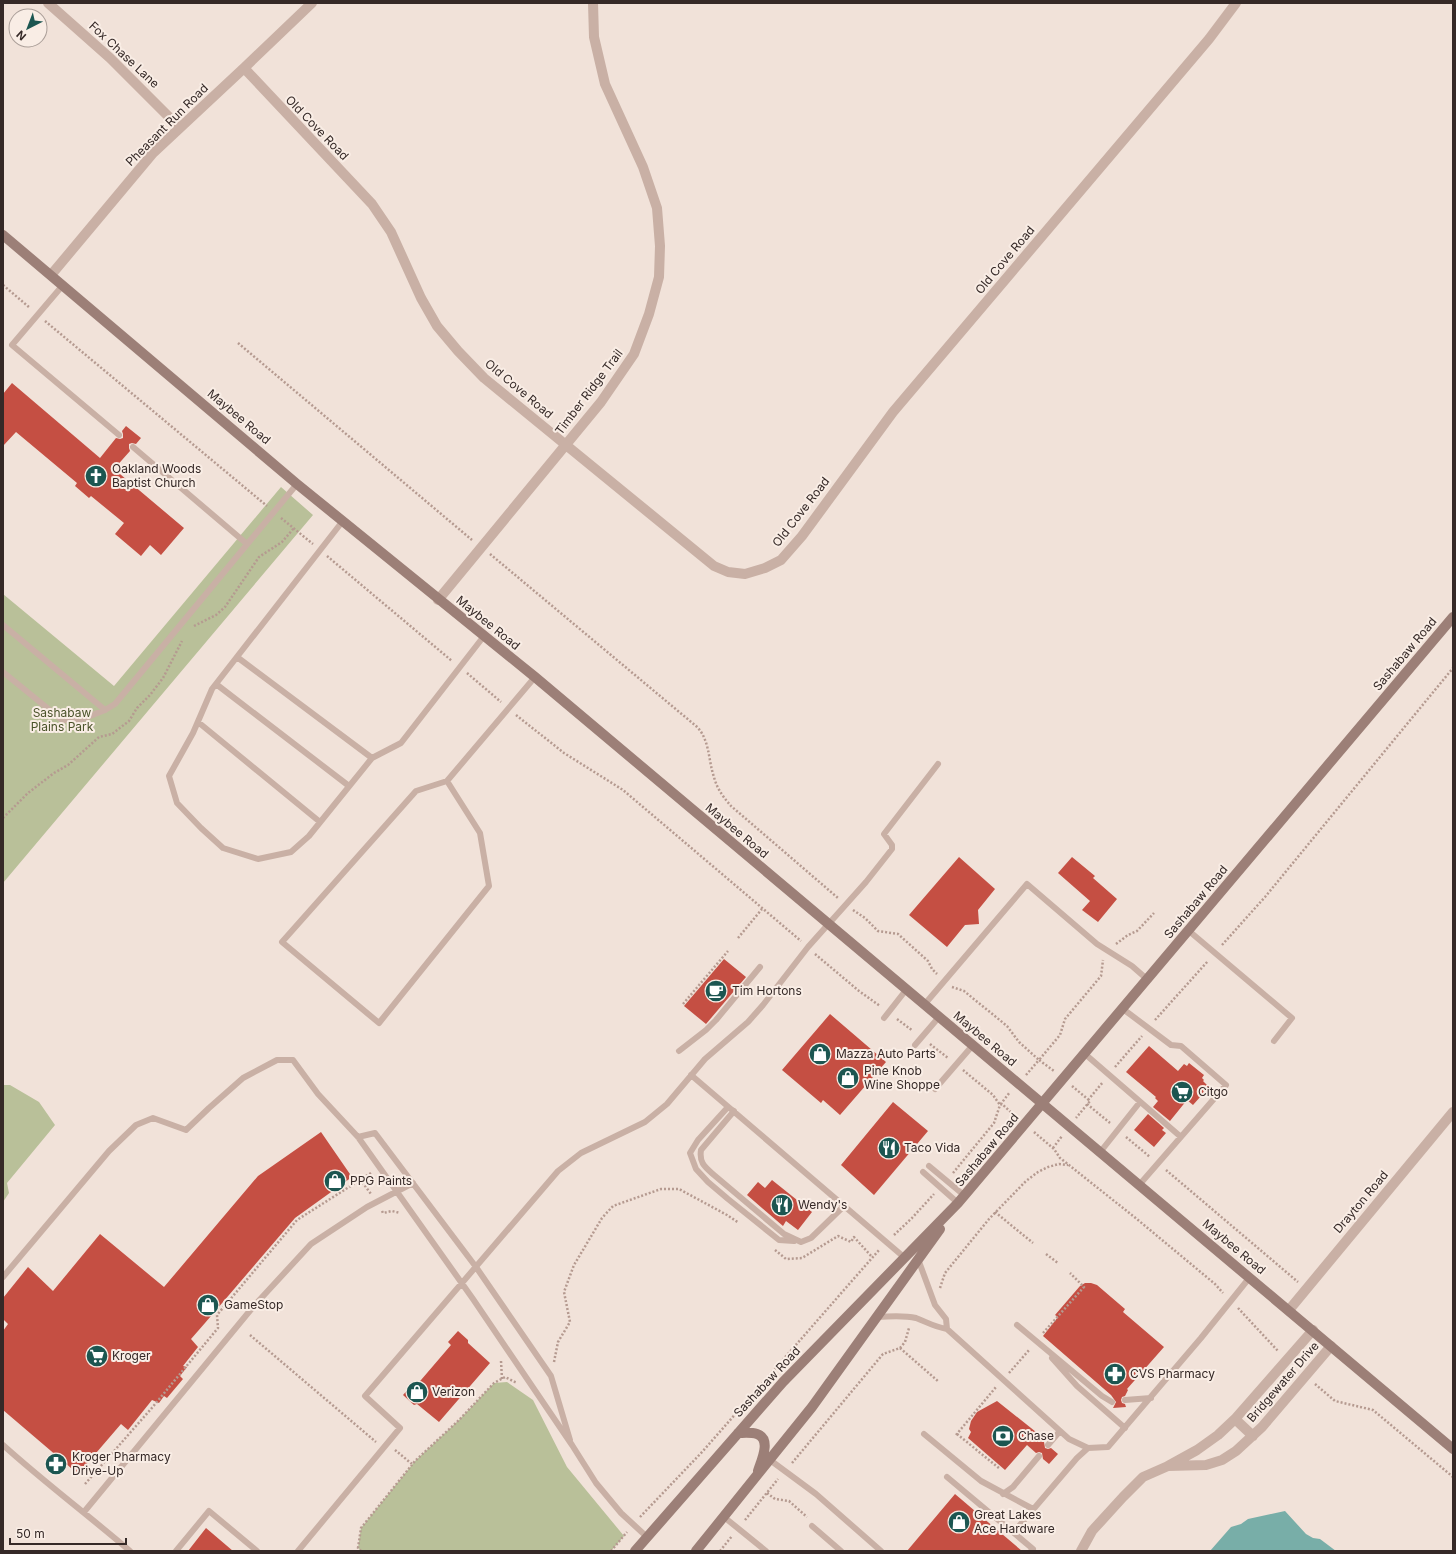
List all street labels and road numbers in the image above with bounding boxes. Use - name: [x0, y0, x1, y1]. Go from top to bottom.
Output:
- street label: Fox Chase Lane: [86, 18, 163, 91]
- street label: Pheasant Run Road: [122, 80, 211, 169]
- street label: Old Cove Road: [283, 92, 352, 163]
- street label: Old Cove Road: [972, 223, 1037, 297]
- street label: Timber Ridge Trail: [552, 346, 626, 437]
- street label: Old Cove Road: [482, 356, 556, 421]
- street label: Maybee Road: [205, 386, 274, 447]
- street label: Old Cove Road: [769, 474, 832, 550]
- street label: Maybee Road: [453, 592, 523, 653]
- street label: Sashabaw Road: [1370, 614, 1440, 693]
- street label: Maybee Road: [703, 800, 772, 861]
- street label: Sashabaw Road: [1161, 862, 1231, 941]
- street label: Maybee Road: [951, 1008, 1020, 1069]
- street label: Sashabaw Road: [952, 1110, 1022, 1189]
- street label: Drayton Road: [1330, 1167, 1391, 1236]
- street label: Maybee Road: [1200, 1216, 1269, 1277]
- street label: Bridgewater Drive: [1244, 1338, 1322, 1425]
- street label: Sashabaw Road: [730, 1343, 803, 1420]

